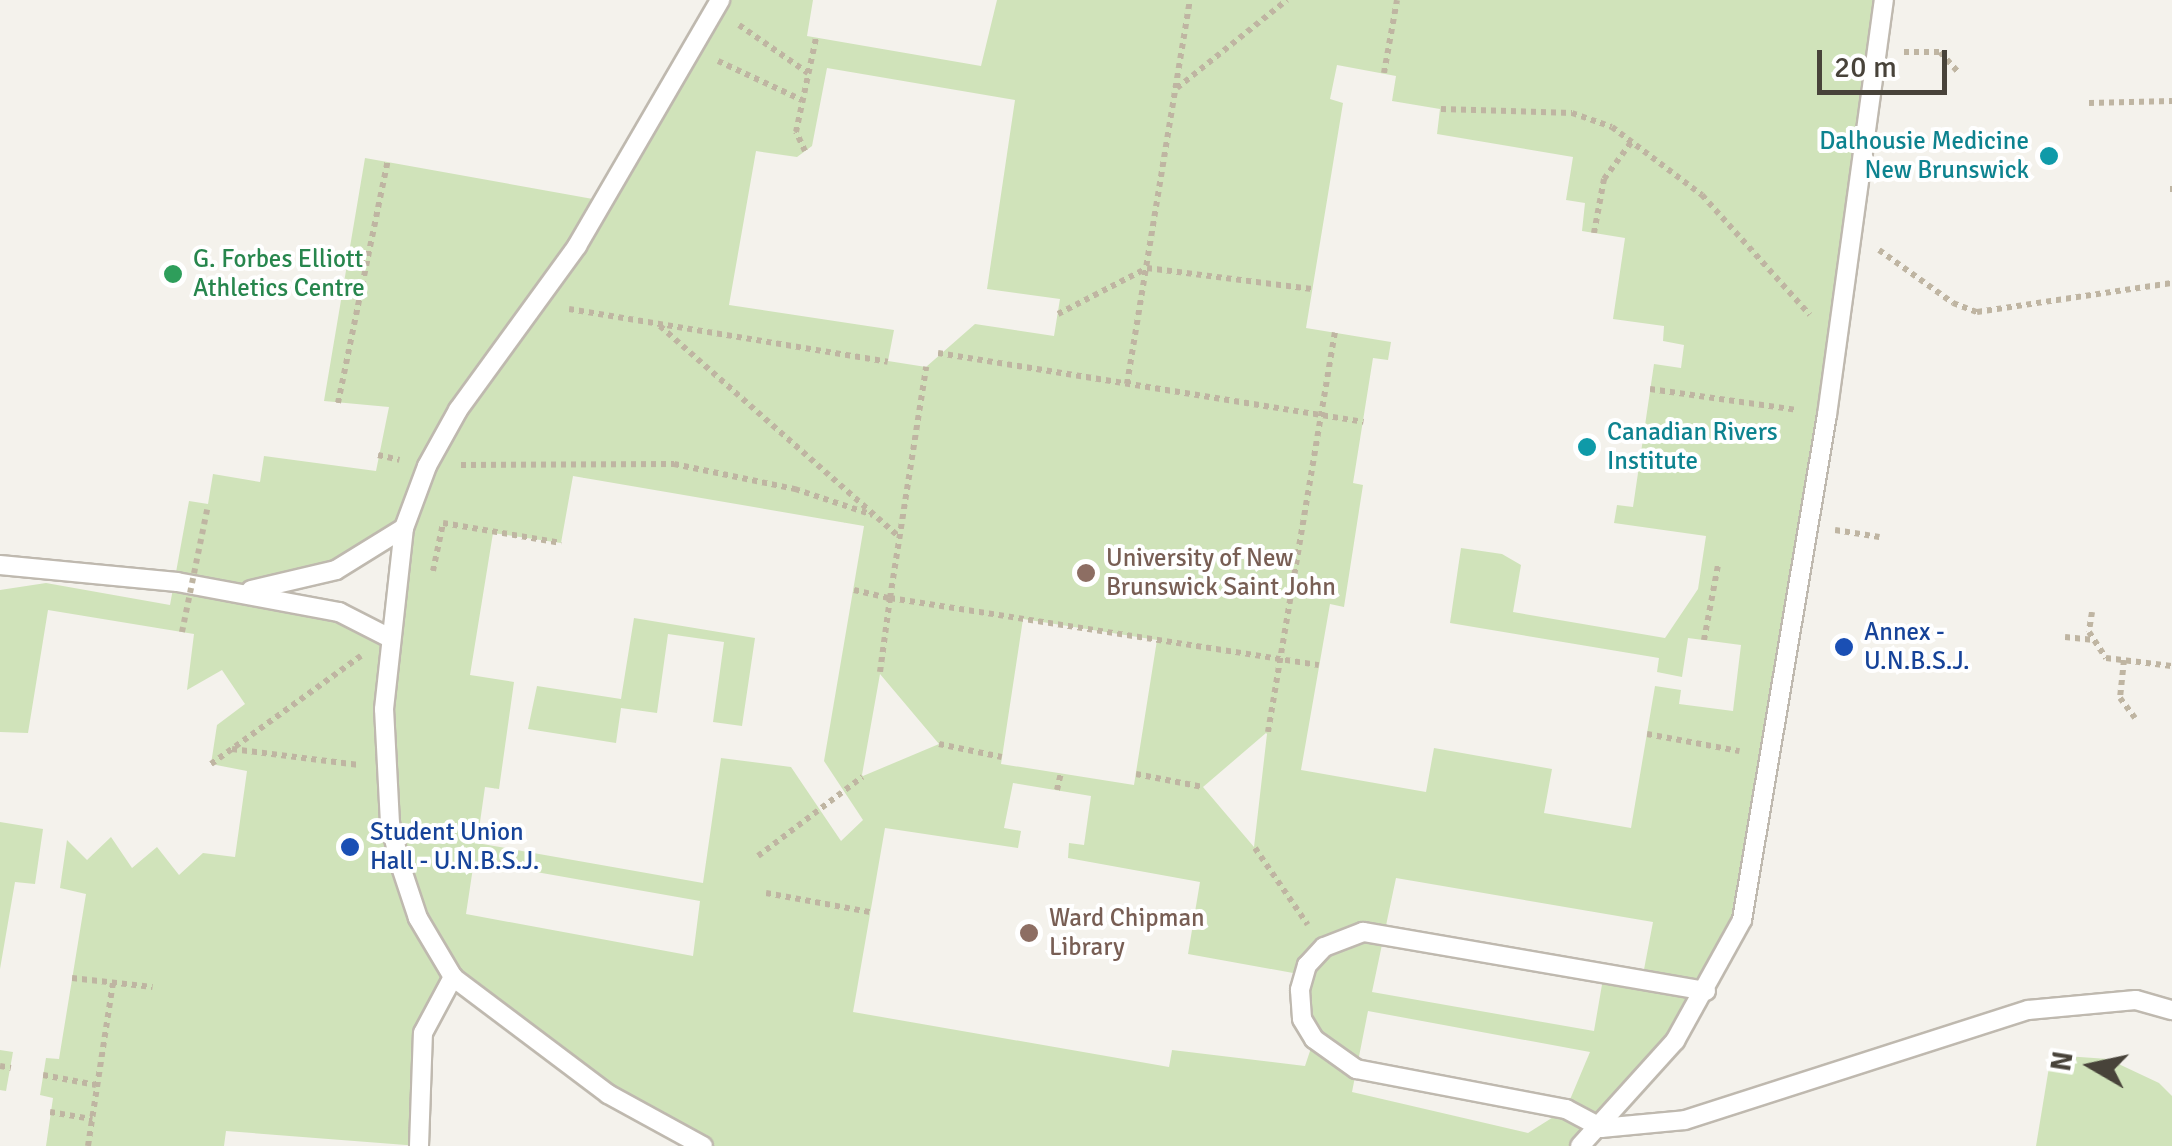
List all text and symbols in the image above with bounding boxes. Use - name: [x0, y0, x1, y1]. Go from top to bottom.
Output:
- scale bar: [1822, 30, 1952, 92]
- text: 20 m: [1834, 49, 1897, 86]
- place label: Dalhousie Medicine New Brunswick: [1819, 127, 2029, 186]
- marker: Dalhousie Medicine New Brunswick: [2038, 145, 2060, 167]
- place label: G. Forbes Elliott Athletics Centre: [193, 245, 365, 304]
- marker: G. Forbes Elliott Athletics Centre: [162, 263, 184, 285]
- place label: Canadian Rivers Institute: [1607, 418, 1778, 477]
- marker: Canadian Rivers Institute: [1576, 436, 1598, 458]
- place label: University of New Brunswick Saint John: [1106, 544, 1336, 603]
- marker: University of New Brunswick Saint John: [1075, 562, 1097, 584]
- place label: Annex - U.N.B.S.J.: [1864, 618, 1970, 677]
- marker: Annex - U.N.B.S.J.: [1833, 636, 1855, 658]
- place label: Student Union Hall - U.N.B.S.J.: [370, 818, 539, 877]
- marker: Student Union Hall - U.N.B.S.J.: [339, 836, 361, 858]
- place label: Ward Chipman Library: [1049, 904, 1205, 963]
- marker: Ward Chipman Library: [1018, 922, 1040, 944]
- north arrow: [2042, 1016, 2142, 1116]
- text: N: [2044, 1049, 2081, 1074]

